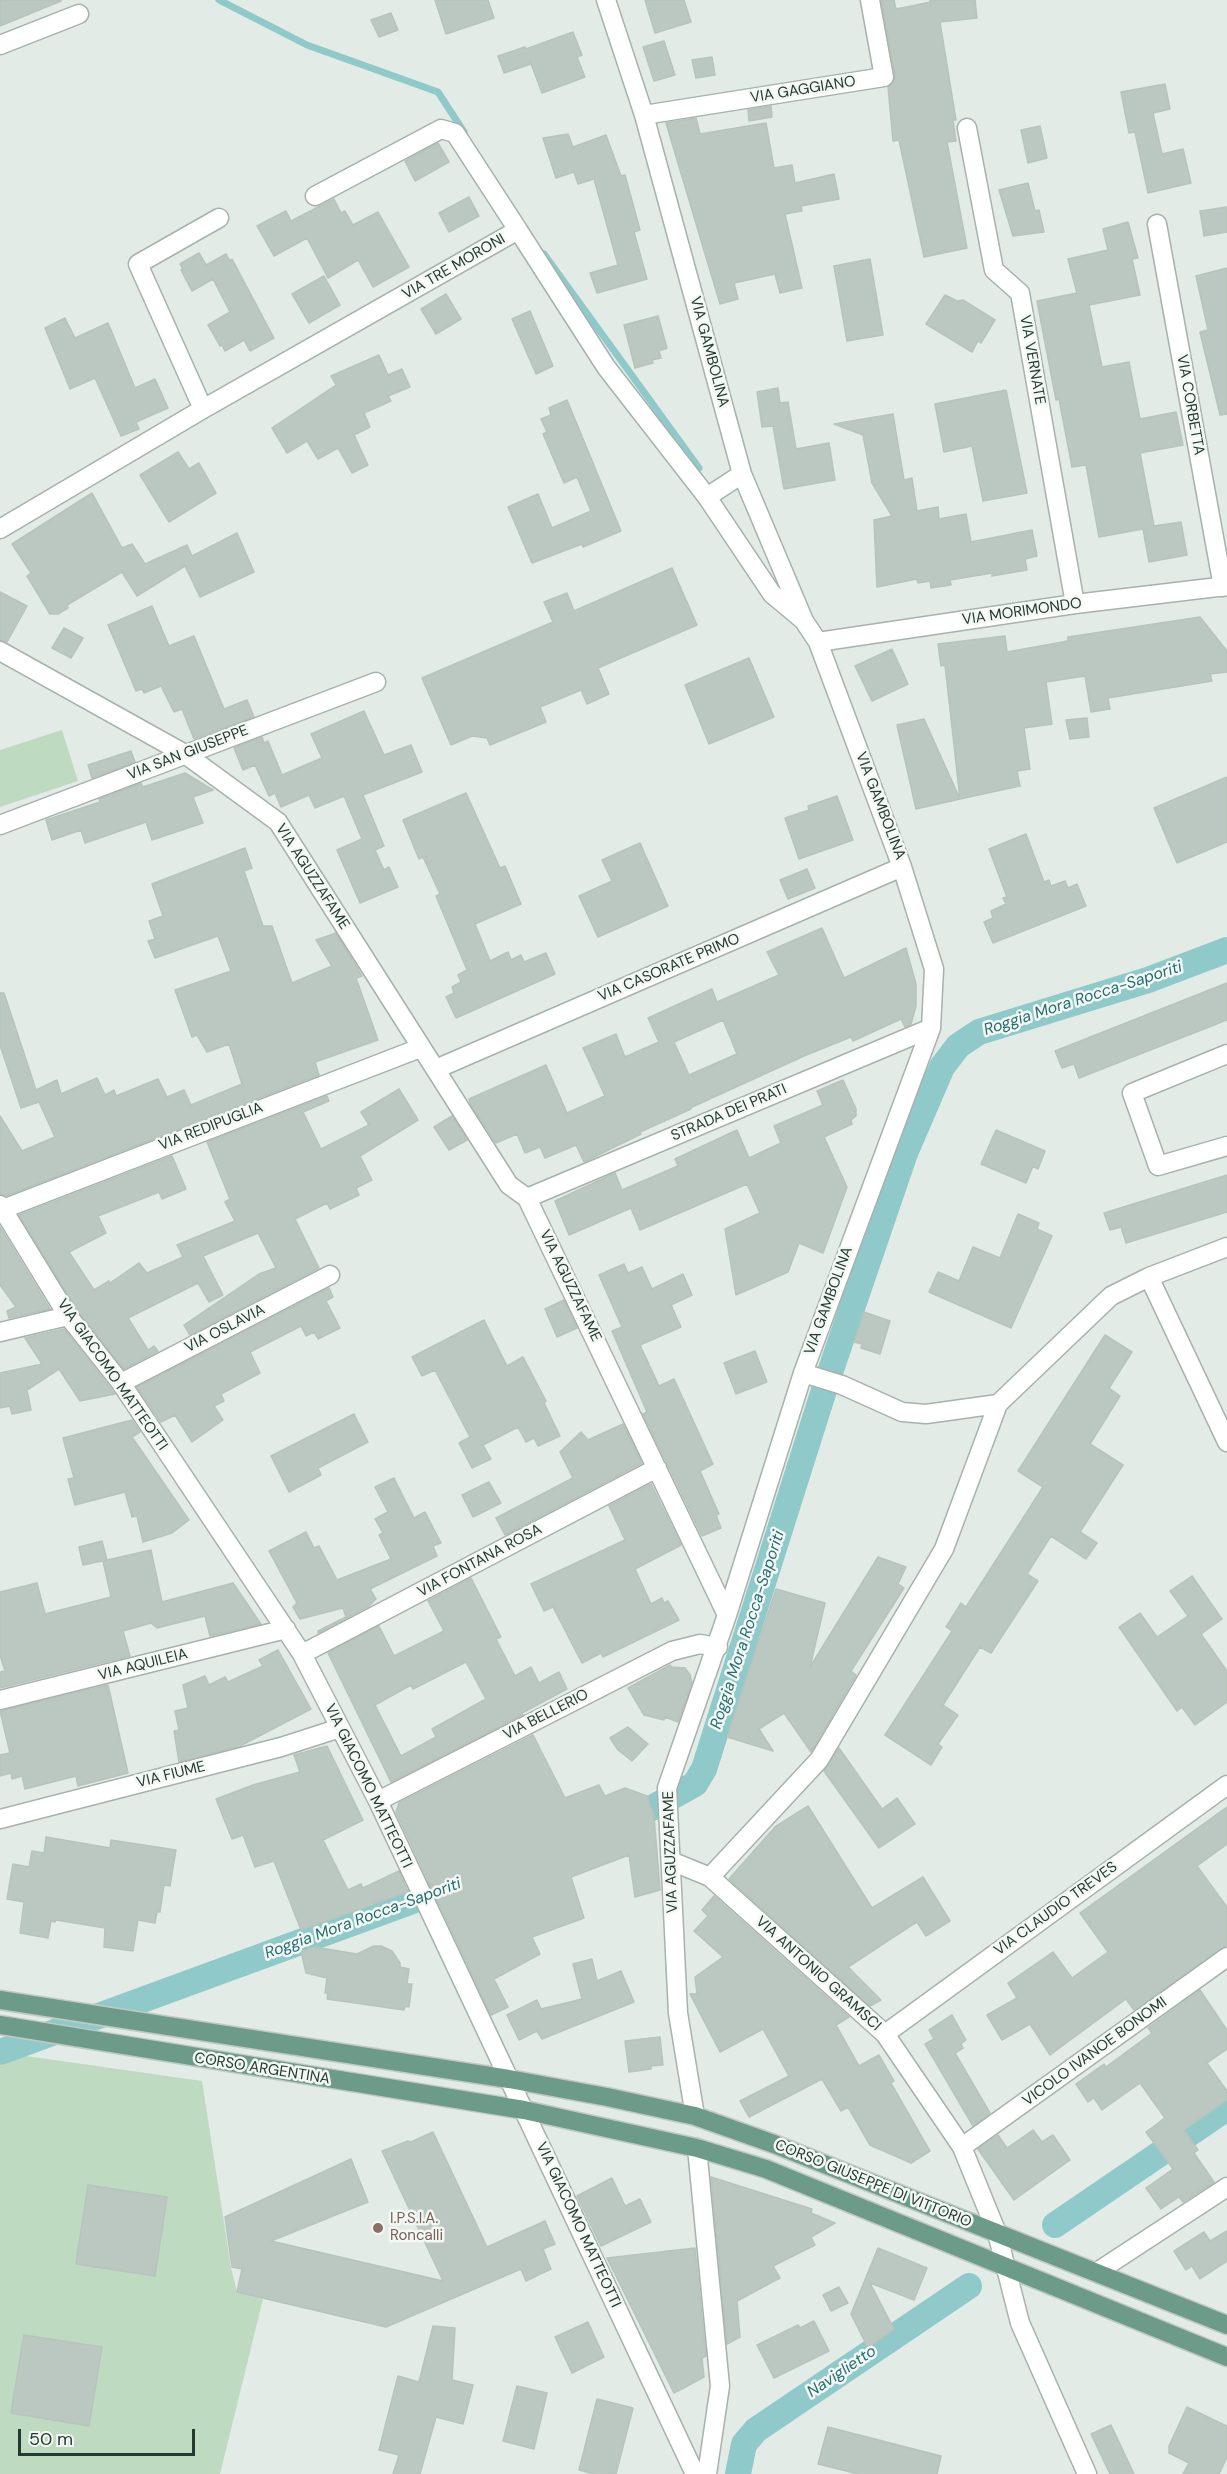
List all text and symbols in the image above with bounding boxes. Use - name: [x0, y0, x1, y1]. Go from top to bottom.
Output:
- street label: VIA GAGGIANO: [749, 73, 857, 107]
- street label: VIA TRE MORONI: [399, 230, 509, 304]
- street label: VIA GAMBOLINA: [686, 295, 732, 409]
- street label: VIA VERNATE: [1015, 314, 1049, 406]
- street label: VIA CORBETTA: [1172, 353, 1208, 457]
- street label: VIA MORIMONDO: [961, 595, 1083, 629]
- street label: VIA SAN GIUSEPPE: [125, 722, 251, 784]
- street label: VIA GAMBOLINA: [851, 750, 909, 862]
- street label: VIA AGUZZAFAME: [271, 821, 353, 933]
- street label: VIA CASORATE PRIMO: [595, 930, 743, 1006]
- water label: Roggia Mora Rocca-Saporiti: [981, 958, 1185, 1040]
- street label: STRADA DEI PRATI: [668, 1081, 790, 1145]
- street label: VIA REDIPUGLIA: [156, 1099, 266, 1155]
- street label: VIA AGUZZAFAME: [535, 1227, 605, 1345]
- street label: VIA GAMBOLINA: [801, 1244, 857, 1358]
- street label: VIA GIACOMO MATTEOTTI: [53, 1296, 171, 1454]
- street label: VIA OSLAVIA: [182, 1301, 268, 1357]
- street label: VIA FONTANA ROSA: [415, 1521, 545, 1601]
- water label: Roggia Mora Rocca-Saporiti: [707, 1528, 789, 1732]
- street label: VIA AQUILEIA: [96, 1645, 190, 1685]
- street label: VIA BELLERIO: [500, 1686, 592, 1744]
- street label: VIA GIACOMO MATTEOTTI: [320, 1701, 416, 1871]
- street label: VIA FIUME: [135, 1758, 207, 1792]
- street label: VIA AGUZZAFAME: [660, 1791, 682, 1913]
- street label: VIA CLAUDIO TREVES: [991, 1858, 1121, 1960]
- water label: Roggia Mora Rocca-Saporiti: [262, 1875, 464, 1963]
- street label: VIA ANTONIO GRAMSCI: [752, 1913, 884, 2035]
- street label: VICOLO IVANOE BONOMI: [1019, 1994, 1171, 2110]
- street label: CORSO ARGENTINA: [193, 2049, 331, 2089]
- street label: CORSO GIUSEPPE DI VITTORIO: [772, 2136, 974, 2232]
- street label: VIA GIACOMO MATTEOTTI: [532, 2139, 624, 2311]
- place label: I.P.S.I.A. Roncalli: [390, 2210, 443, 2245]
- marker: I.P.S.I.A. Roncalli: [371, 2221, 385, 2235]
- water label: Naviglietto: [804, 2342, 880, 2402]
- scale bar: [21, 2417, 198, 2455]
- text: 50 m: [29, 2427, 73, 2451]

